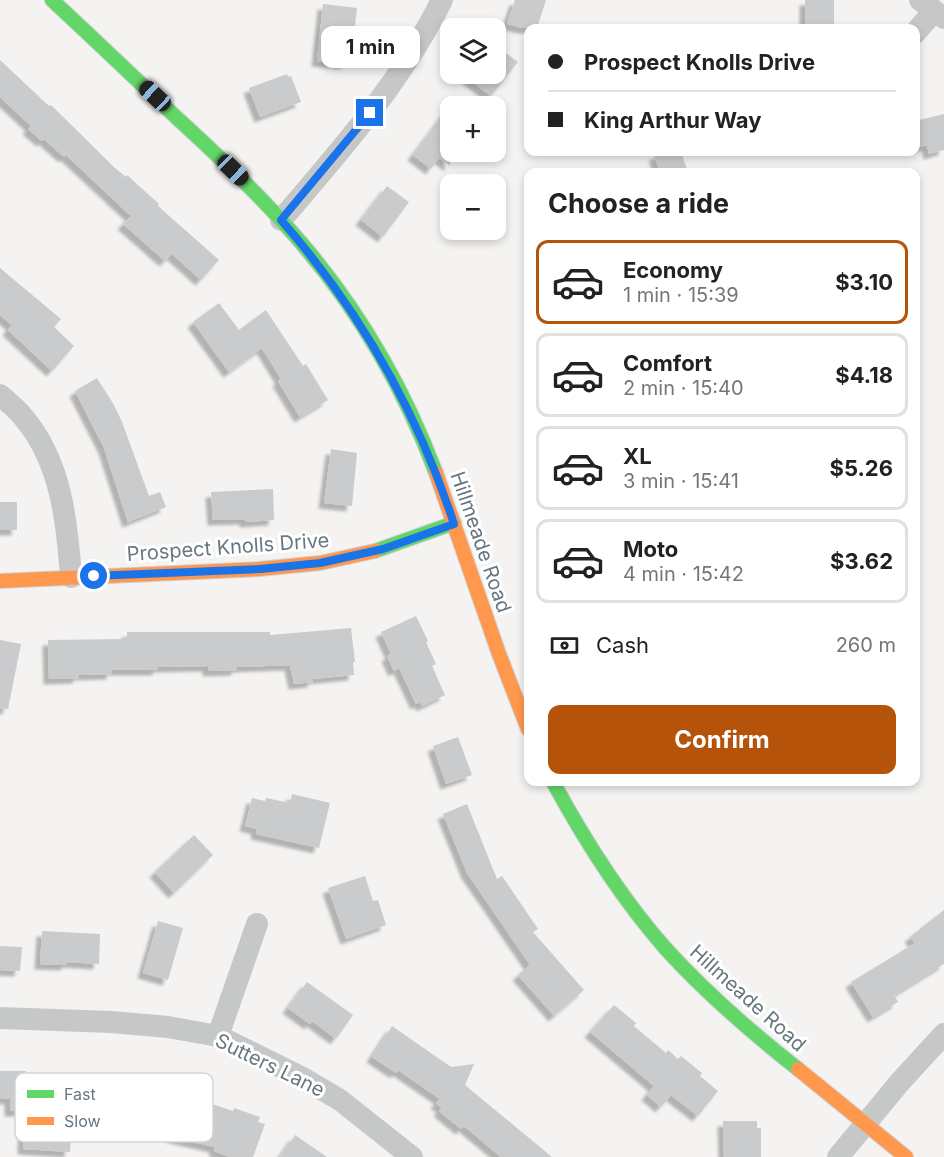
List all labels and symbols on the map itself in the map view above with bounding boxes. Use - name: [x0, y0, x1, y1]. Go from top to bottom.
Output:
- callout: 1 min: [320, 26, 419, 68]
- car: [136, 77, 174, 115]
- route end: [356, 99, 383, 126]
- car: [214, 151, 252, 189]
- street label: Hillmeade Road: [446, 468, 516, 616]
- street label: Prospect Knolls Drive: [126, 528, 330, 566]
- route start: [80, 562, 107, 589]
- street label: Hillmeade Road: [685, 940, 811, 1056]
- street label: Sutters Lane: [212, 1028, 328, 1102]
- legend: [15, 1073, 213, 1142]
- text: Fast: [64, 1084, 96, 1104]
- text: Slow: [64, 1111, 101, 1131]

